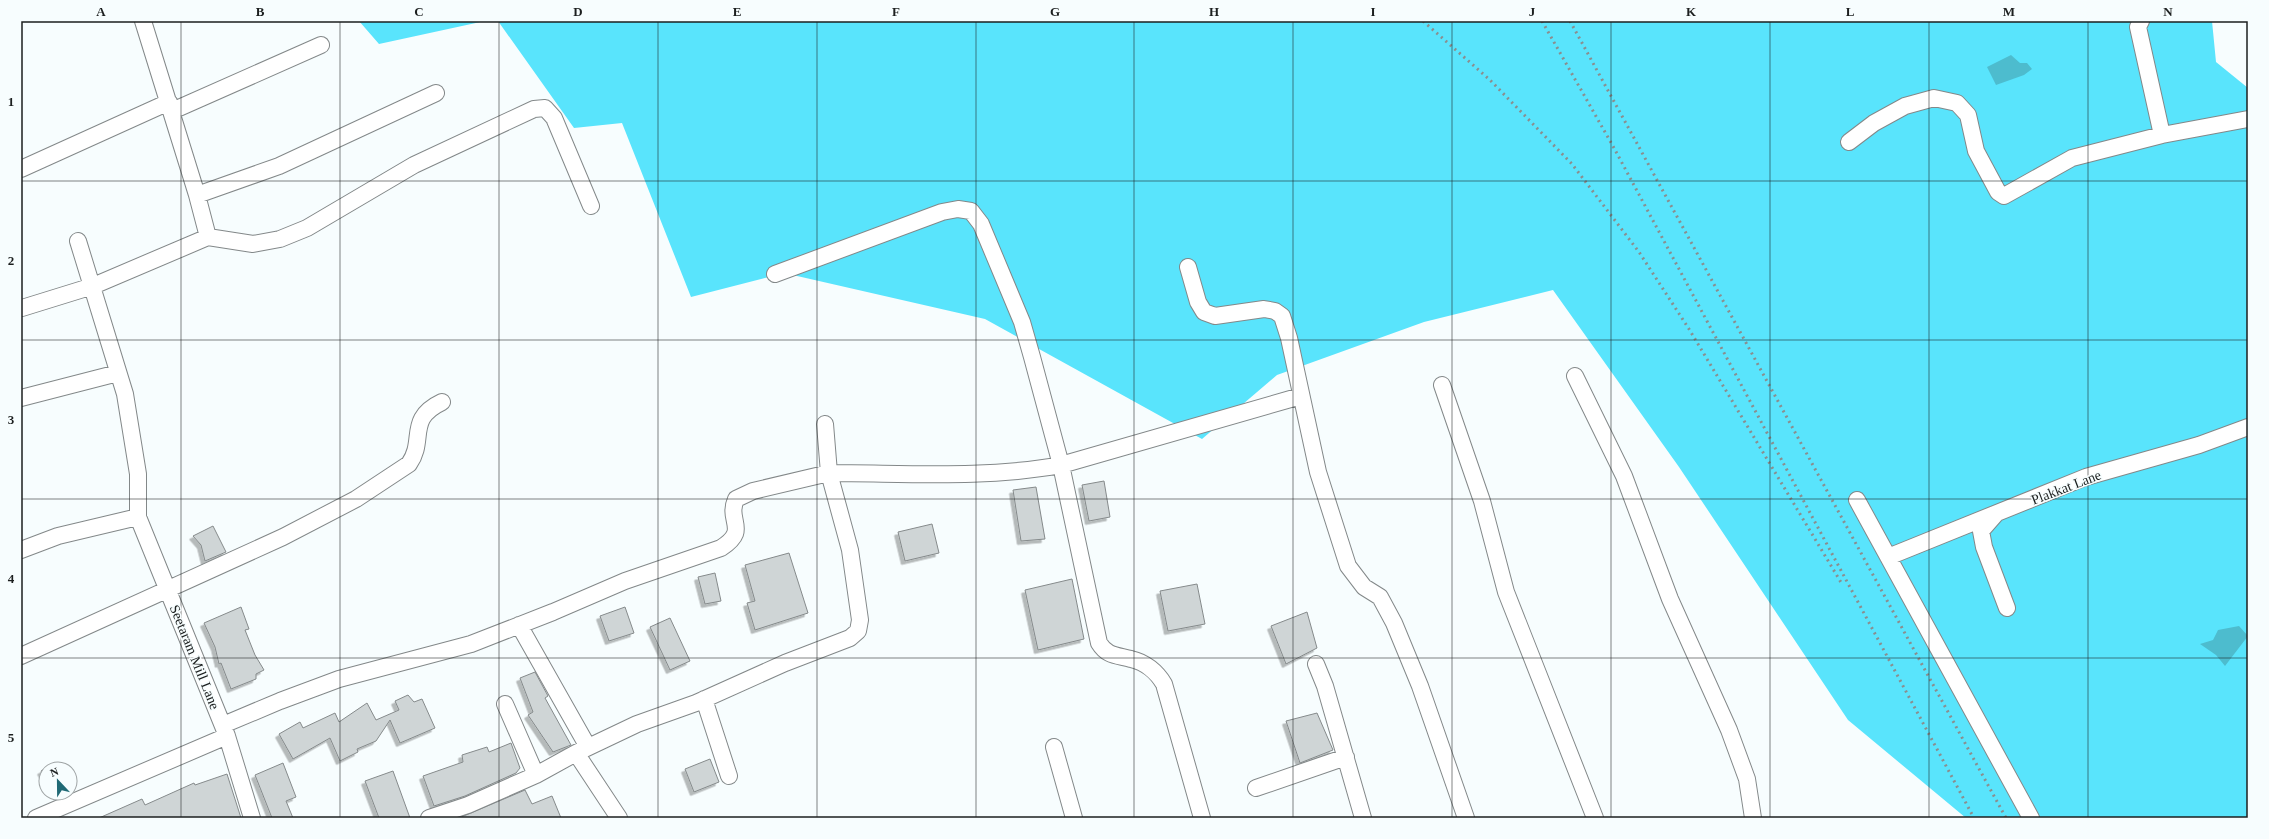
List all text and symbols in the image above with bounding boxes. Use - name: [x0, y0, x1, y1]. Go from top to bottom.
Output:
- text: A: [96, 4, 106, 19]
- text: B: [256, 4, 265, 19]
- text: C: [414, 4, 424, 19]
- text: D: [573, 4, 583, 19]
- text: E: [733, 4, 741, 19]
- text: F: [892, 4, 900, 19]
- text: G: [1050, 4, 1060, 19]
- text: H: [1209, 4, 1219, 19]
- text: I: [1370, 4, 1376, 19]
- text: J: [1529, 4, 1536, 19]
- text: K: [1686, 4, 1697, 19]
- text: L: [1846, 4, 1855, 19]
- text: M: [2003, 4, 2015, 19]
- text: N: [2163, 4, 2173, 19]
- text: 1: [8, 94, 14, 109]
- text: 2: [8, 253, 14, 268]
- text: 3: [8, 412, 15, 427]
- street label: Plakkat Lane: [2029, 467, 2103, 508]
- text: 4: [8, 571, 15, 586]
- street label: Seetaram Mill Lane: [167, 603, 222, 712]
- text: 5: [8, 730, 15, 745]
- north arrow: [38, 761, 78, 801]
- text: N: [48, 765, 60, 779]

